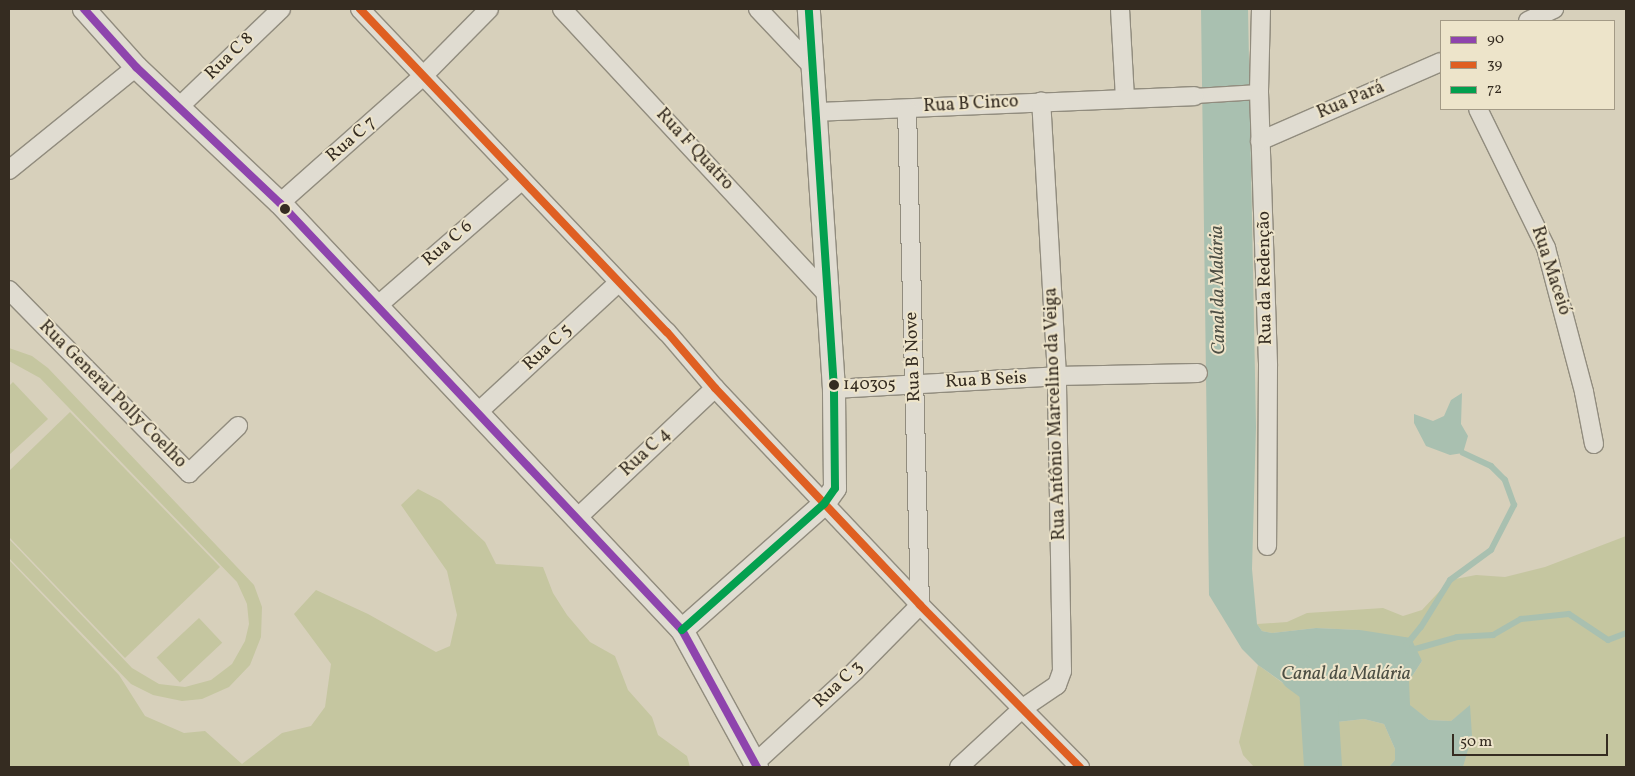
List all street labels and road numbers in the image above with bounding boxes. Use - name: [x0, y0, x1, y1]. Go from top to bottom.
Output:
- street label: Rua C 8: [201, 29, 259, 85]
- street label: Rua Pará: [1314, 77, 1388, 125]
- street label: Rua B Cinco: [923, 92, 1019, 118]
- street label: Rua F Quatro: [651, 105, 737, 195]
- street label: Rua C 7: [323, 112, 381, 168]
- street label: Rua da Redenção: [1254, 211, 1278, 345]
- street label: Rua C 6: [418, 216, 478, 272]
- street label: Rua Maceió: [1525, 224, 1575, 318]
- street label: Rua Antônio Marcelino da Veiga: [1041, 287, 1071, 541]
- street label: Rua B Nove: [902, 311, 926, 403]
- street label: Rua General Polly Coelho: [33, 316, 191, 474]
- street label: Rua C 5: [519, 320, 577, 376]
- street label: Rua B Seis: [945, 368, 1027, 394]
- street label: Rua C 4: [616, 424, 676, 482]
- street label: Rua C 3: [810, 657, 868, 713]

